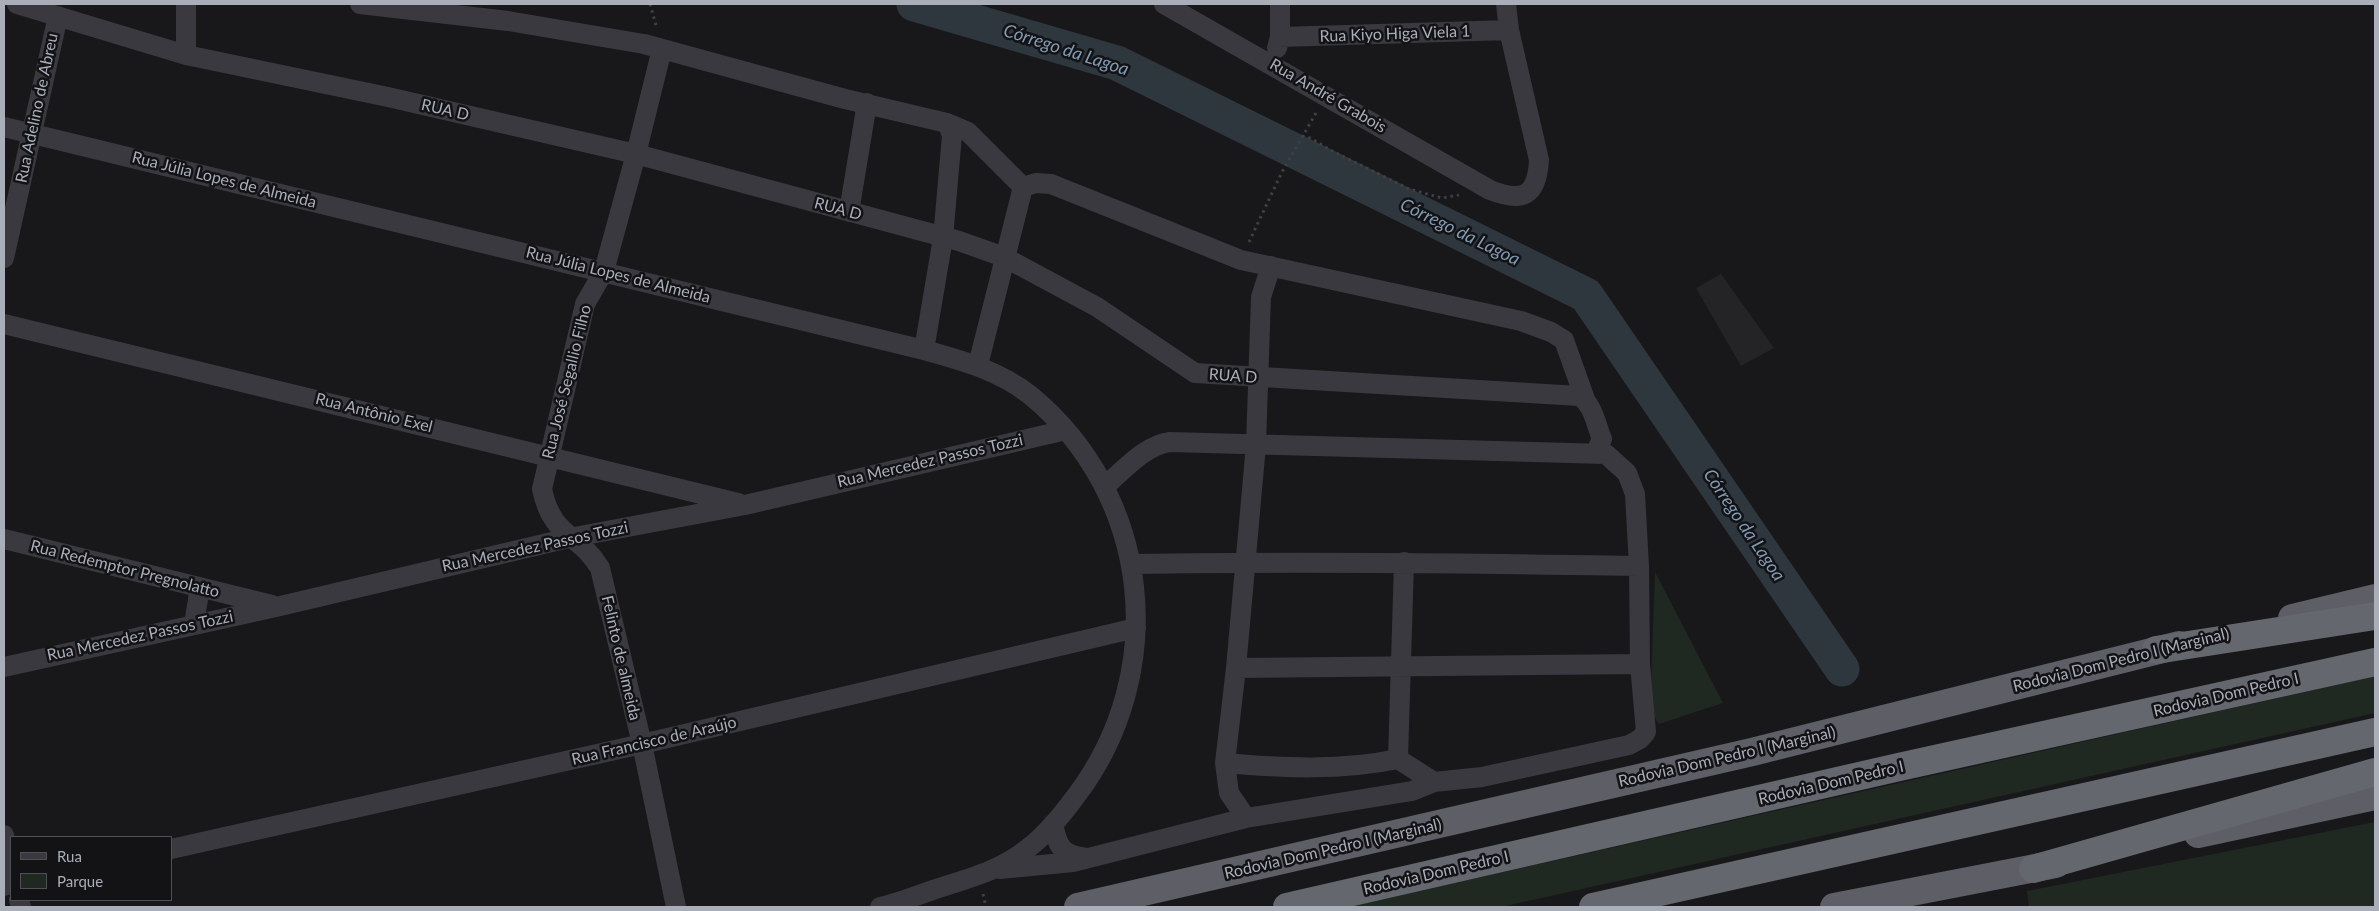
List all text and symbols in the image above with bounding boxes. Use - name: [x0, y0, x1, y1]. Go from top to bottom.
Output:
- water label: Córrego da Lagoa: [1001, 20, 1131, 80]
- street label: Rua Kiyo Higa Viela 1: [1319, 22, 1471, 46]
- street label: Rua Adelino de Abreu: [12, 31, 62, 185]
- street label: Rua André Grabois: [1266, 55, 1390, 137]
- street label: RUA D: [419, 95, 471, 125]
- street label: Rua Júlia Lopes de Almeida: [130, 148, 318, 212]
- street label: RUA D: [812, 193, 864, 225]
- water label: Córrego da Lagoa: [1397, 194, 1523, 270]
- street label: Rua Júlia Lopes de Almeida: [524, 243, 712, 307]
- street label: Rua José Segallio Filho: [539, 303, 595, 461]
- street label: RUA D: [1208, 365, 1258, 387]
- street label: Rua Antônio Exel: [313, 389, 435, 437]
- street label: Rua Mercedez Passos Tozzi: [835, 430, 1025, 492]
- water label: Córrego da Lagoa: [1699, 465, 1789, 585]
- street label: Rua Mercedez Passos Tozzi: [440, 518, 630, 576]
- street label: Rua Redemptor Pregnolatto: [29, 536, 221, 602]
- street label: Felinto de almeida: [597, 594, 645, 722]
- street label: Rua Mercedez Passos Tozzi: [45, 607, 235, 665]
- street label: Rodovia Dom Pedro I (Marginal): [2011, 624, 2231, 696]
- street label: Rodovia Dom Pedro I: [2151, 669, 2301, 721]
- street label: Rua Francisco de Araújo: [570, 713, 738, 769]
- street label: Rodovia Dom Pedro I (Marginal): [1617, 723, 1837, 791]
- street label: Rodovia Dom Pedro I: [1756, 757, 1906, 809]
- street label: Rodovia Dom Pedro I (Marginal): [1223, 815, 1443, 883]
- legend: [10, 836, 172, 901]
- text: Rua: [57, 847, 82, 865]
- street label: Rodovia Dom Pedro I: [1361, 847, 1511, 899]
- text: Parque: [57, 872, 103, 890]

